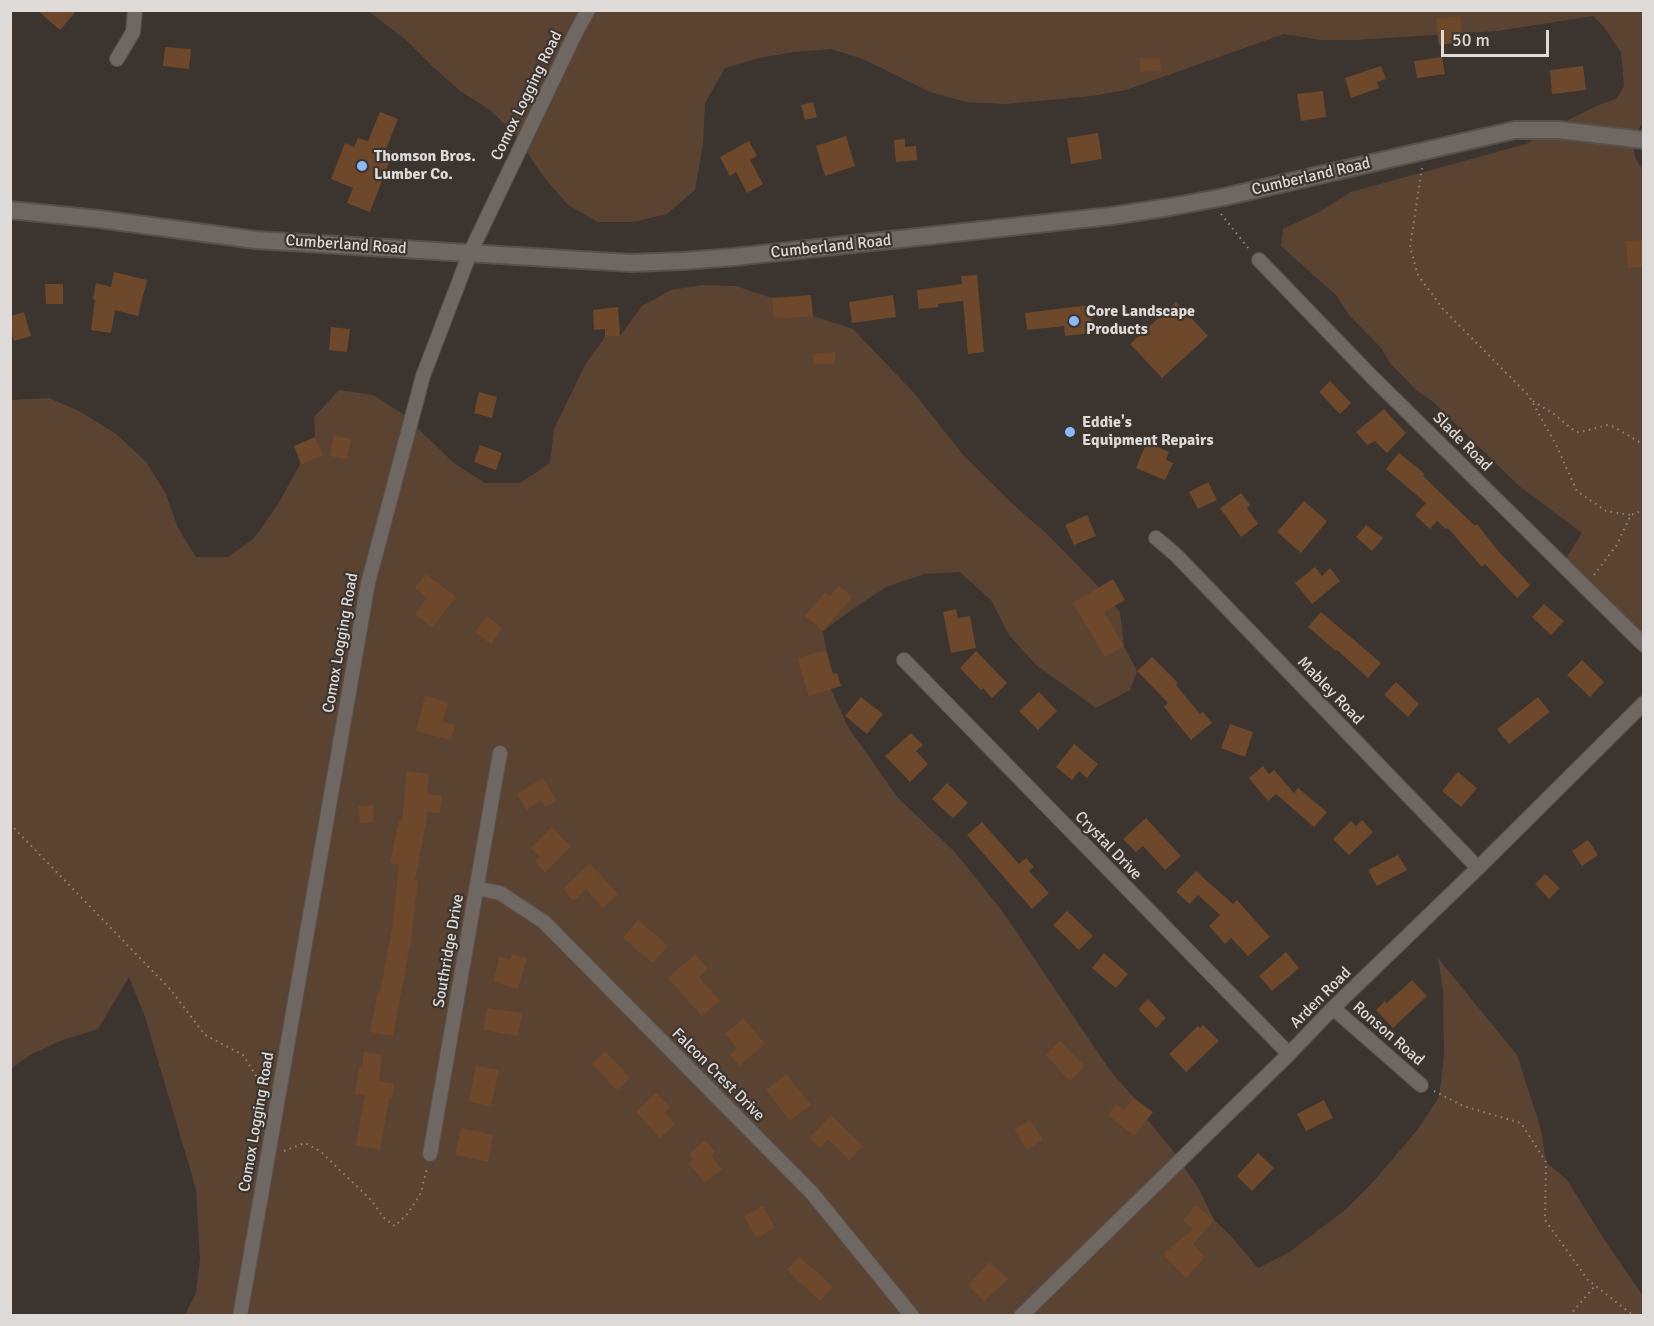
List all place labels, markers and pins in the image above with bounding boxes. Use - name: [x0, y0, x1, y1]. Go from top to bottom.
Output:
- place label: Thomson Bros. Lumber Co.: [374, 147, 476, 185]
- marker: Thomson Bros. Lumber Co.: [355, 159, 369, 173]
- place label: Core Landscape Products: [1086, 302, 1195, 340]
- marker: Core Landscape Products: [1067, 314, 1081, 328]
- place label: Eddie's Equipment Repairs: [1082, 413, 1214, 451]
- marker: Eddie's Equipment Repairs: [1063, 425, 1077, 439]

